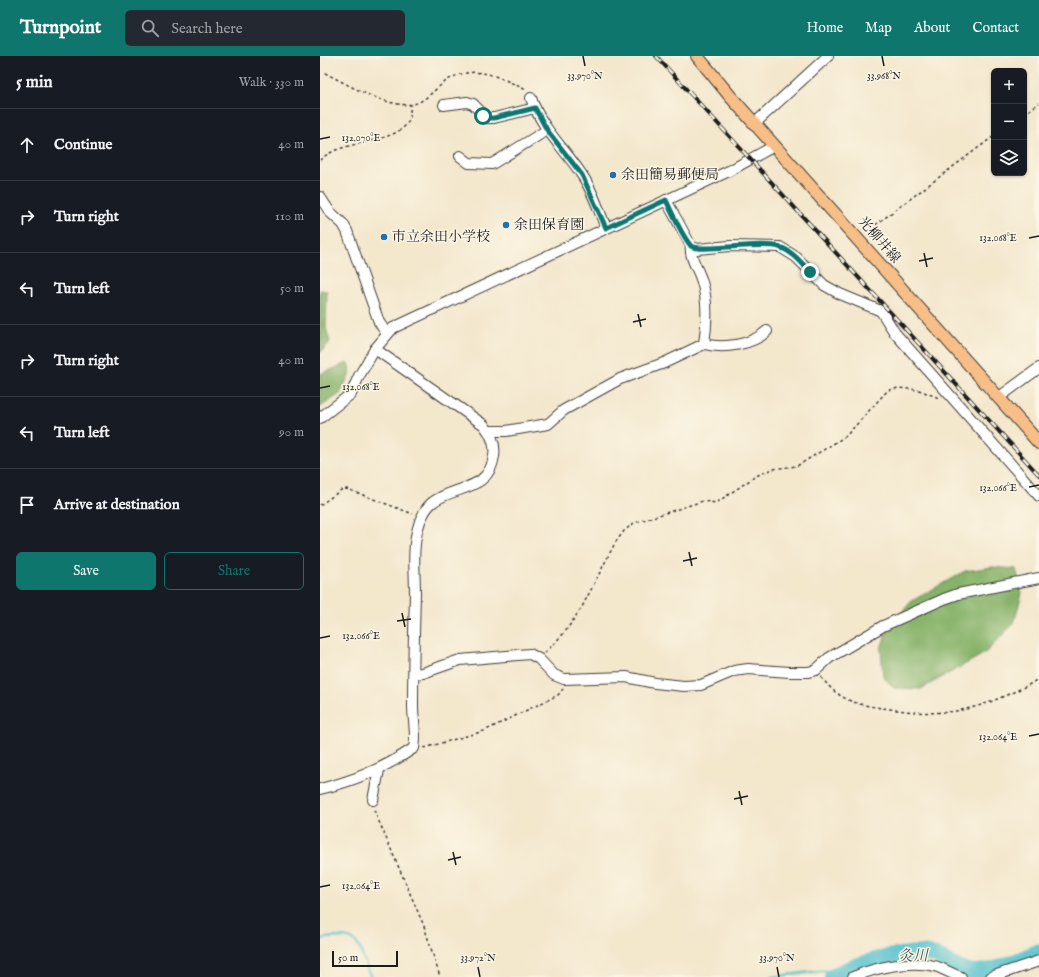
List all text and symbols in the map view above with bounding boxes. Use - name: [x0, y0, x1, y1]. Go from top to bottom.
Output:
- search box: [125, 10, 405, 46]
- text: Turnpoint: [20, 16, 101, 40]
- icon: search: [139, 17, 161, 39]
- text: Search here: [171, 19, 243, 38]
- text: Home: [807, 19, 843, 37]
- text: Map: [865, 19, 892, 37]
- text: About: [914, 19, 950, 37]
- text: Contact: [972, 19, 1019, 37]
- map controls: [991, 68, 1027, 176]
- button: +: [991, 68, 1027, 104]
- text: 33.970°N: [567, 70, 603, 83]
- text: 33.968°N: [867, 70, 901, 83]
- text: 5 min: [16, 72, 53, 93]
- text: Walk · 330 m: [239, 74, 304, 91]
- button: −: [991, 104, 1027, 140]
- route start: [474, 107, 492, 125]
- text: 132.070°E: [342, 132, 381, 145]
- icon: ahead: [16, 134, 38, 156]
- text: Continue: [54, 135, 112, 154]
- text: 40 m: [278, 136, 304, 153]
- button: layers: [991, 140, 1027, 176]
- place label: 余田簡易郵便局: [621, 166, 719, 184]
- marker: 余田簡易郵便局: [608, 170, 618, 180]
- icon: right: [16, 206, 38, 228]
- text: Turn right: [54, 207, 119, 226]
- text: 110 m: [275, 208, 304, 225]
- street label: 光柳井線: [854, 213, 904, 267]
- place label: 余田保育園: [514, 216, 584, 234]
- marker: 余田保育園: [501, 220, 511, 230]
- place label: 市立余田小学校: [392, 228, 490, 246]
- marker: 市立余田小学校: [379, 232, 389, 242]
- text: 132.068°E: [979, 232, 1017, 245]
- route end: [801, 263, 819, 281]
- icon: left: [16, 278, 38, 300]
- text: Turn left: [54, 279, 110, 298]
- text: 50 m: [280, 280, 304, 297]
- icon: right: [16, 350, 38, 372]
- text: Turn right: [54, 351, 119, 370]
- text: 40 m: [278, 352, 304, 369]
- text: 132.068°E: [342, 381, 380, 394]
- icon: left: [16, 422, 38, 444]
- text: Turn left: [54, 423, 110, 442]
- text: 90 m: [279, 424, 304, 441]
- text: 132.066°E: [979, 482, 1017, 495]
- icon: arrive: [16, 494, 38, 516]
- text: Arrive at destination: [54, 495, 180, 514]
- button: Save: [16, 552, 156, 590]
- button: Share: [164, 552, 304, 590]
- text: 132.066°E: [342, 630, 380, 643]
- text: 132.064°E: [979, 731, 1017, 744]
- text: 132.064°E: [342, 880, 380, 893]
- water label: 灸川: [898, 946, 930, 966]
- scale bar: [332, 949, 398, 968]
- text: 50 m: [338, 951, 358, 965]
- text: 33.972°N: [460, 952, 496, 965]
- text: 33.970°N: [759, 952, 795, 965]

